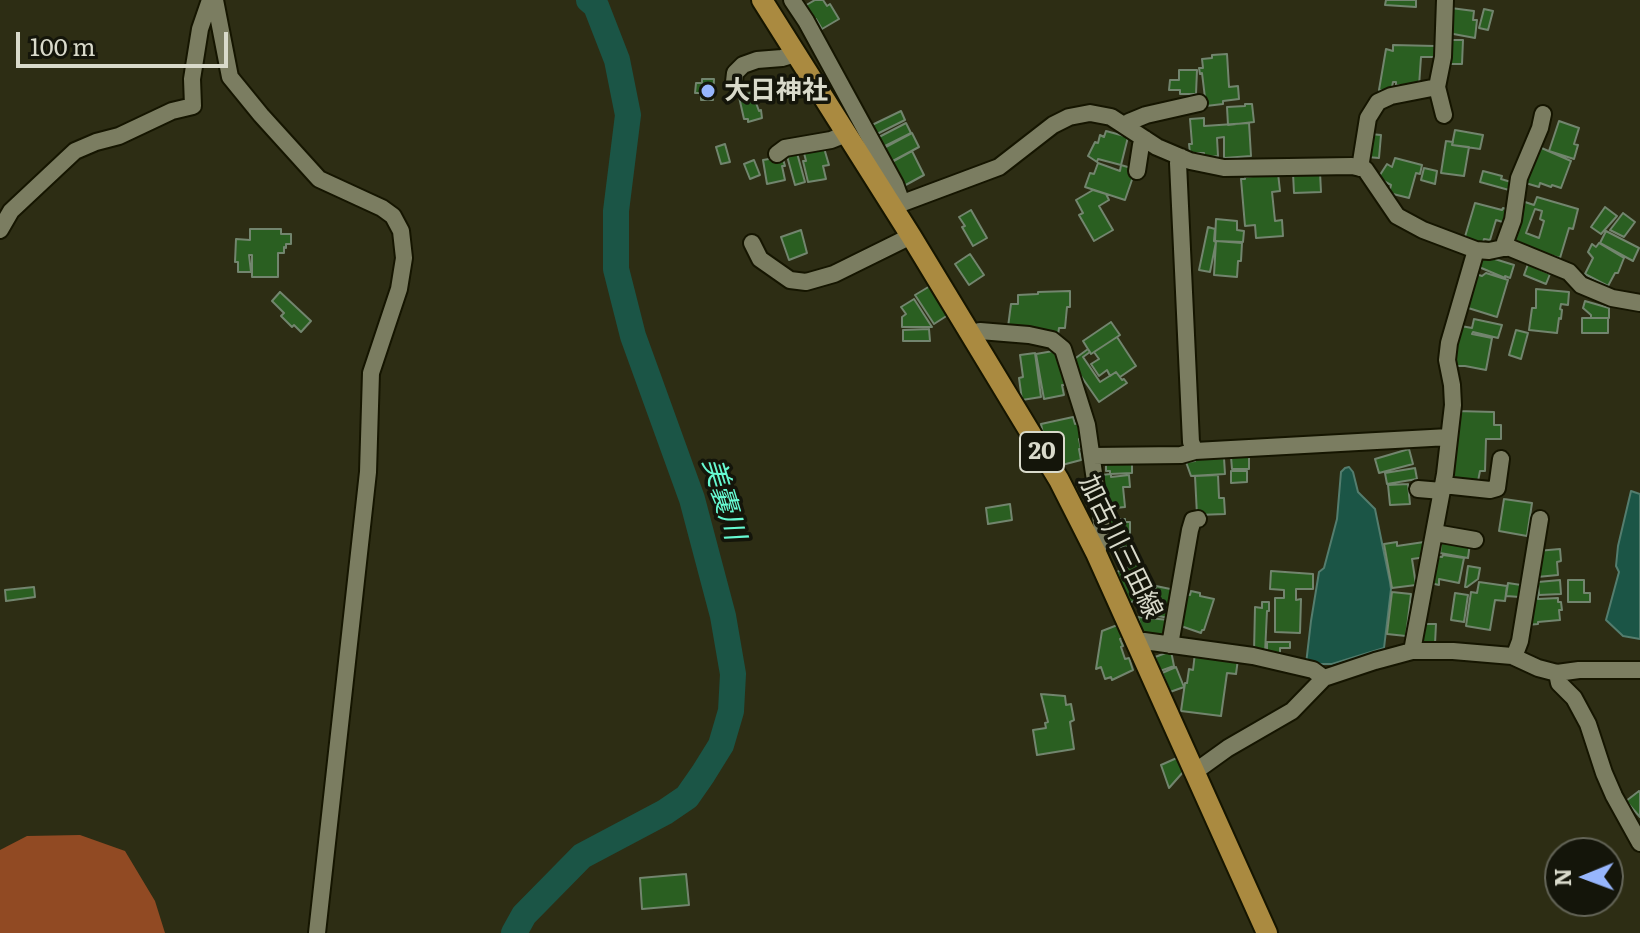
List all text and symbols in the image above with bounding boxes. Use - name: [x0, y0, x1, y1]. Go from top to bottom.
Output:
- scale bar: [20, 16, 232, 66]
- text: 100 m: [30, 28, 96, 63]
- place label: 大日神社: [724, 75, 828, 107]
- marker: 大日神社: [699, 82, 717, 100]
- road number: 20: [1020, 432, 1064, 472]
- water label: 美嚢川: [695, 454, 751, 544]
- street label: 加古川三田線: [1072, 470, 1168, 624]
- north arrow: [1544, 837, 1624, 917]
- text: N: [1545, 868, 1578, 887]

